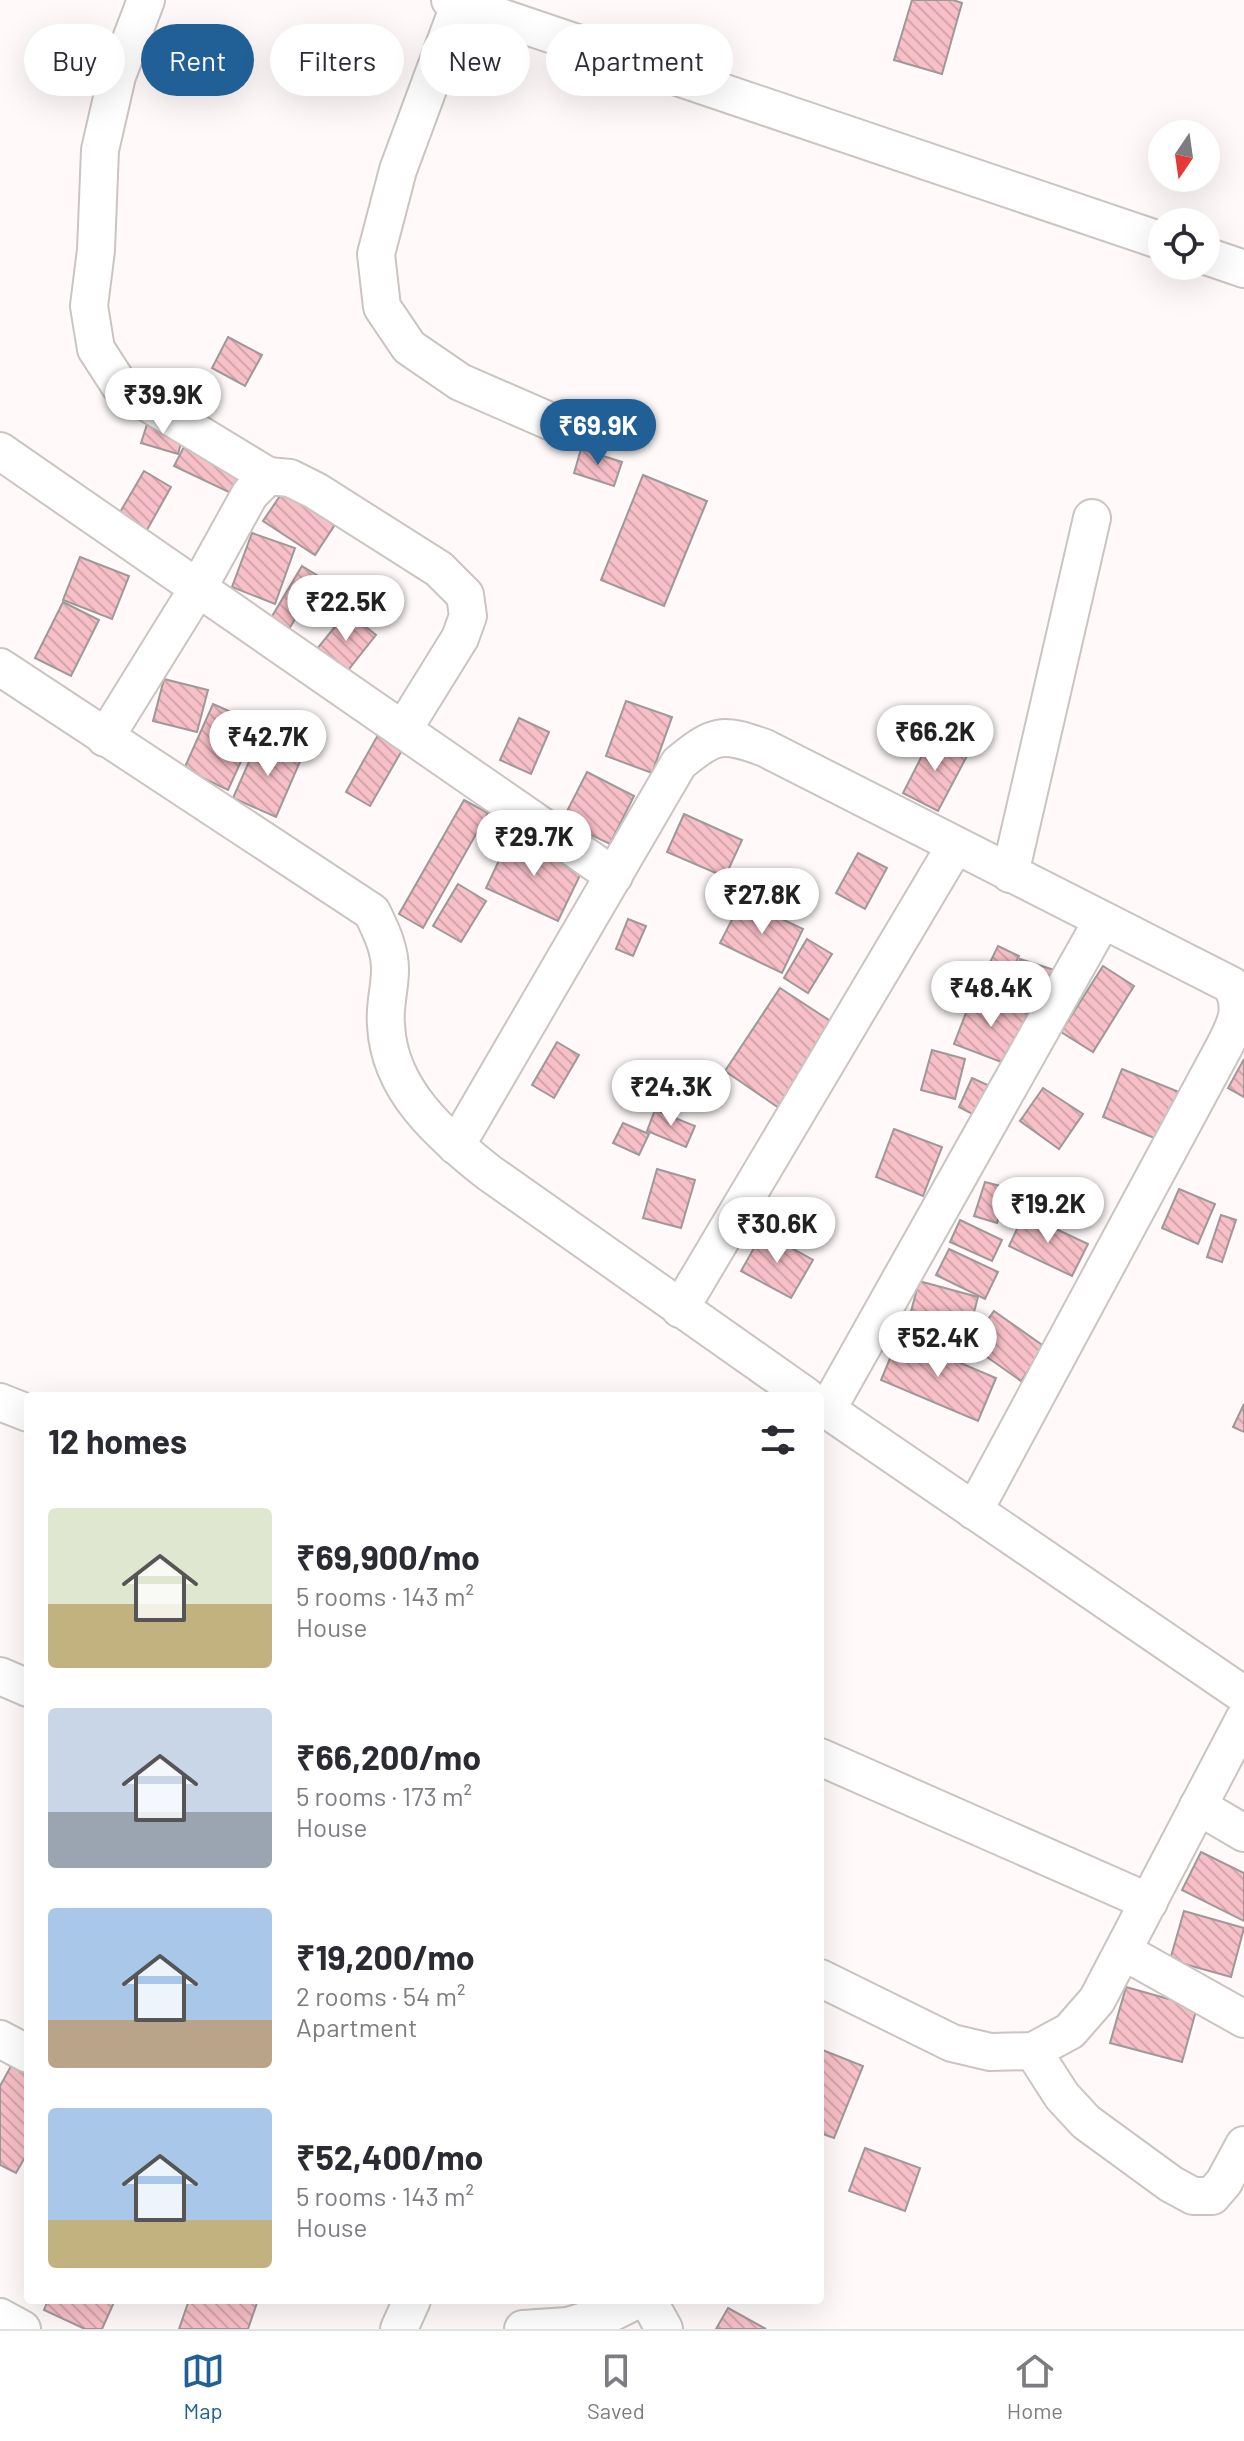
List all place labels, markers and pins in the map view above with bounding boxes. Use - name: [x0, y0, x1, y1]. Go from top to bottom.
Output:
- pin: ₹39.9K: [98, 368, 228, 436]
- pin: ₹69.9K: [533, 399, 663, 467]
- pin: ₹22.5K: [281, 575, 411, 643]
- pin: ₹66.2K: [870, 705, 1000, 773]
- pin: ₹42.7K: [203, 710, 333, 778]
- pin: ₹29.7K: [469, 810, 599, 878]
- pin: ₹27.8K: [697, 868, 827, 936]
- pin: ₹48.4K: [926, 961, 1056, 1029]
- pin: ₹24.3K: [606, 1060, 736, 1128]
- pin: ₹19.2K: [983, 1177, 1113, 1245]
- pin: ₹30.6K: [712, 1197, 842, 1265]
- pin: ₹52.4K: [873, 1311, 1003, 1379]

